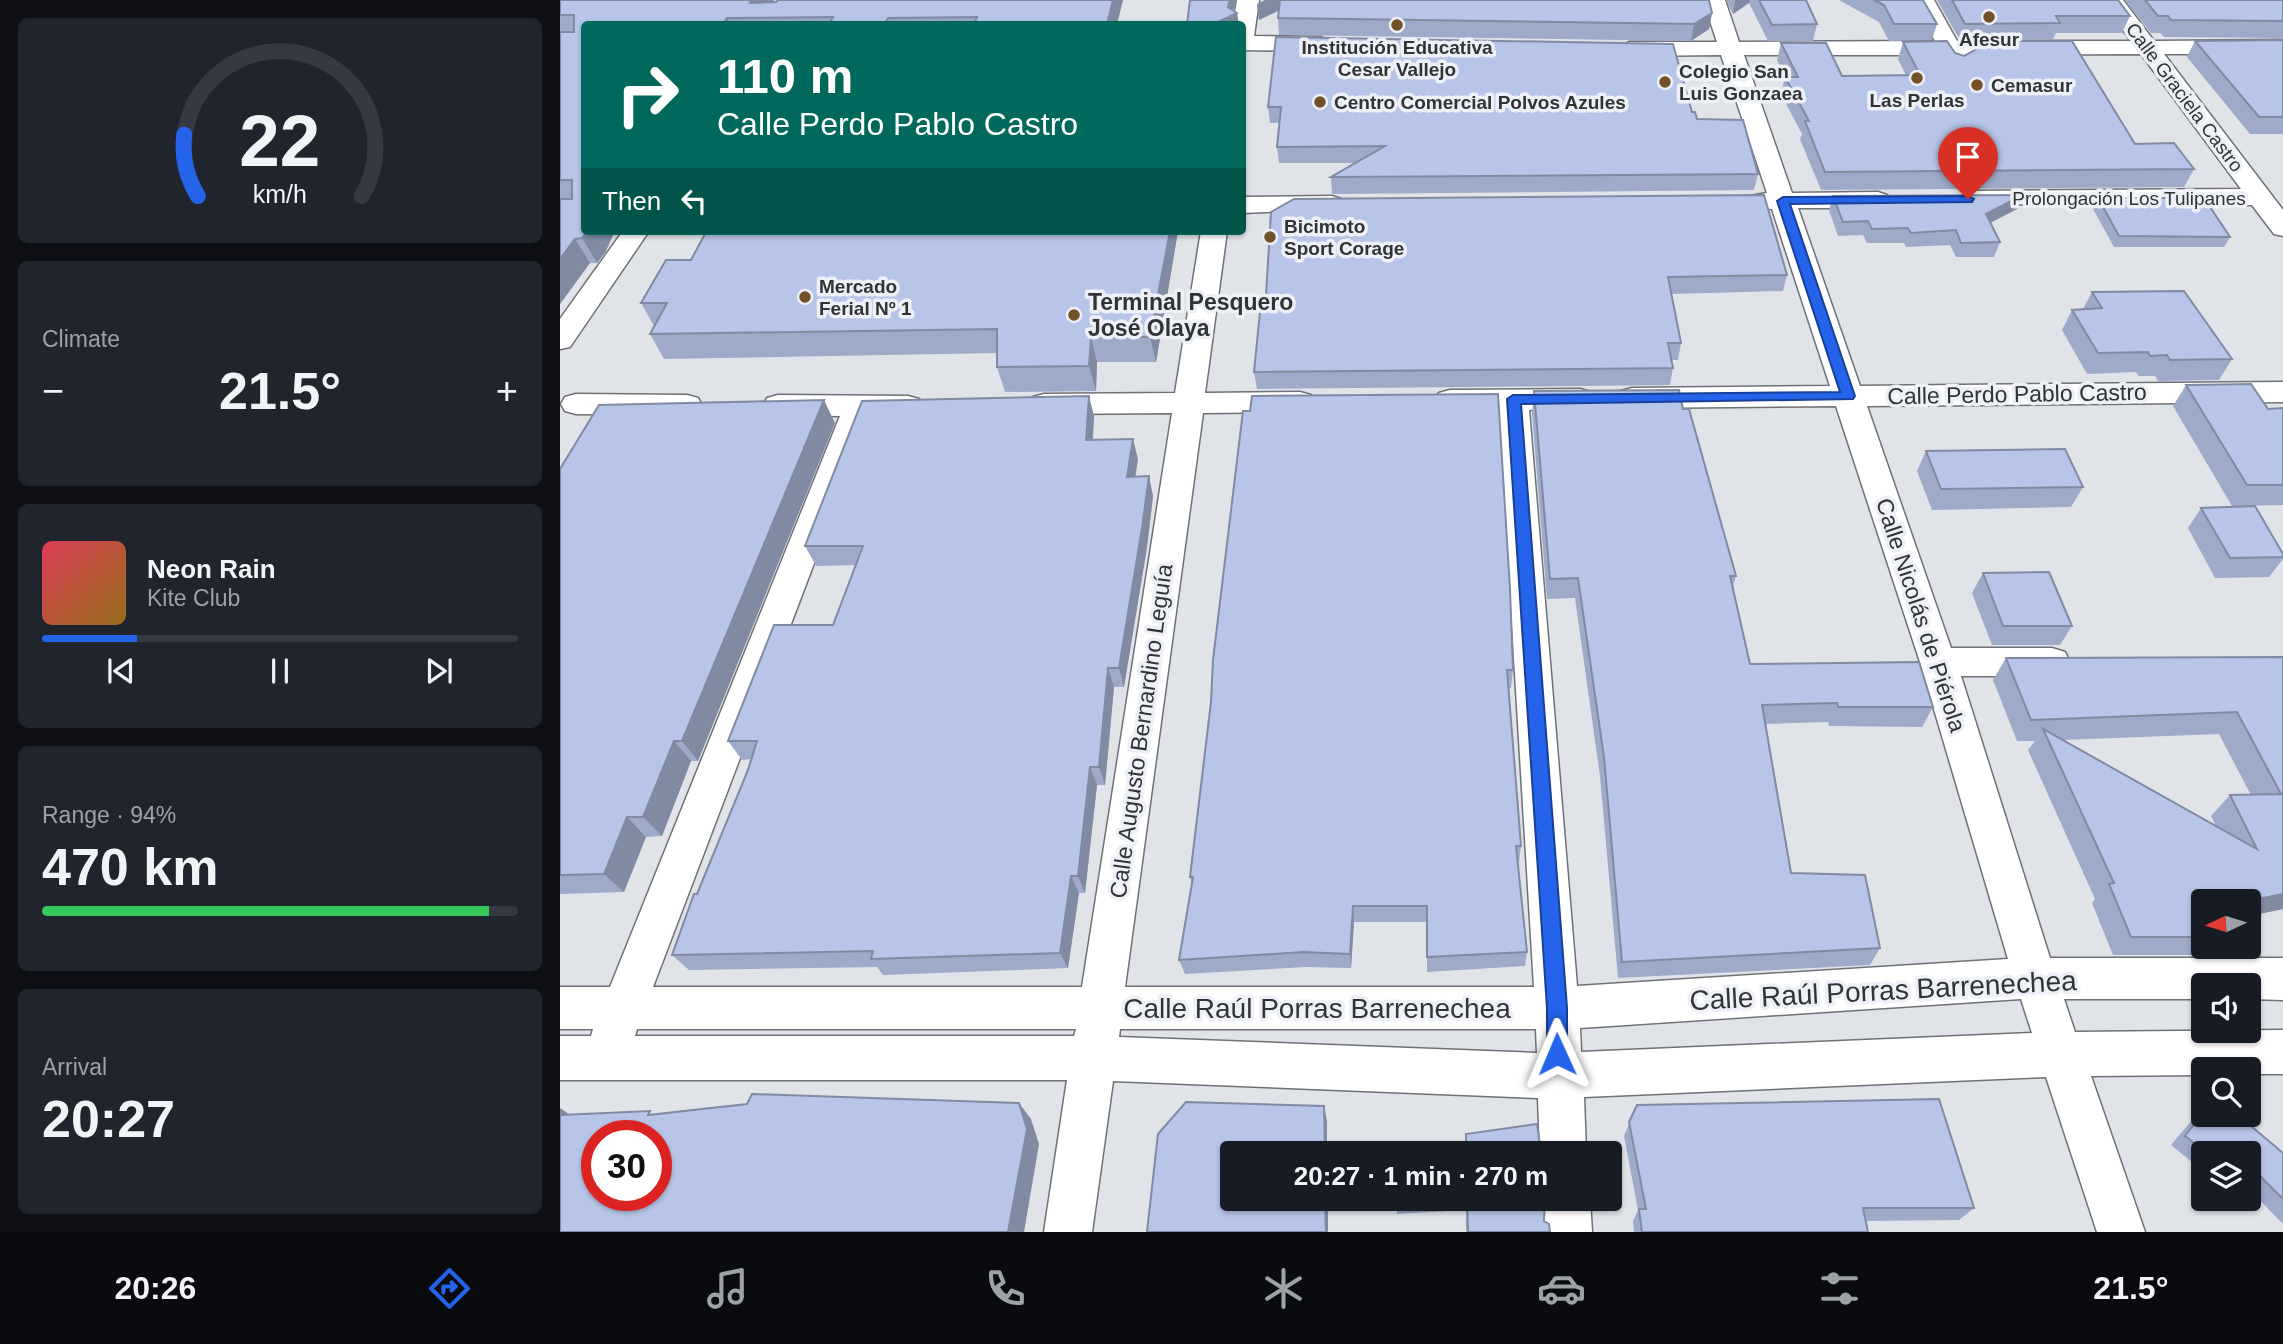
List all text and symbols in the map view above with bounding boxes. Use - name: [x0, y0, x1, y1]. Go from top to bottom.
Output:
- marker: Afesur: [1981, 9, 1997, 25]
- marker: Institución Educativa Cesar Vallejo: [1389, 17, 1405, 33]
- street label: Calle Graciela Castro: [2122, 19, 2247, 176]
- place label: Afesur: [1959, 29, 2020, 50]
- place label: Institución Educativa Cesar Vallejo: [1301, 37, 1493, 80]
- icon: right: [602, 49, 693, 140]
- text: 110 m: [717, 49, 853, 103]
- place label: Colegio San Luis Gonzaea: [1679, 61, 1803, 104]
- marker: Las Perlas: [1909, 70, 1925, 86]
- marker: Colegio San Luis Gonzaea: [1657, 74, 1673, 90]
- place label: Cemasur: [1991, 75, 2073, 96]
- marker: Cemasur: [1969, 77, 1985, 93]
- place label: Las Perlas: [1869, 90, 1965, 111]
- place label: Centro Comercial Polvos Azules: [1334, 92, 1626, 113]
- marker: Centro Comercial Polvos Azules: [1312, 94, 1328, 110]
- text: 22: [240, 101, 320, 182]
- text: Calle Perdo Pablo Castro: [717, 106, 1078, 142]
- pin: [1938, 127, 1998, 199]
- icon: arrive: [1949, 138, 1987, 176]
- text: km/h: [253, 180, 307, 208]
- icon: left: [675, 182, 713, 220]
- text: Then: [602, 186, 661, 216]
- street label: Prolongación Los Tulipanes: [2012, 188, 2246, 209]
- place label: Bicimoto Sport Corage: [1284, 216, 1404, 259]
- marker: Bicimoto Sport Corage: [1262, 229, 1278, 245]
- place label: Mercado Ferial Nº 1: [819, 276, 912, 319]
- marker: Mercado Ferial Nº 1: [797, 289, 813, 305]
- place label: Terminal Pesquero José Olaya: [1088, 289, 1293, 341]
- marker: Terminal Pesquero José Olaya: [1066, 307, 1082, 323]
- text: Climate: [42, 326, 120, 352]
- text: 21.5°: [219, 362, 341, 420]
- text: −: [42, 370, 64, 412]
- text: +: [496, 370, 518, 412]
- street label: Calle Perdo Pablo Castro: [1887, 379, 2147, 409]
- street label: Calle Nicolás de Piérola: [1871, 495, 1971, 735]
- text: Neon Rain: [147, 554, 276, 584]
- street label: Calle Augusto Bernardino Leguía: [1105, 562, 1177, 900]
- text: Kite Club: [147, 585, 240, 611]
- icon: previous: [102, 652, 140, 690]
- icon: pause: [261, 652, 299, 690]
- icon: next: [420, 652, 458, 690]
- text: Range · 94%: [42, 802, 176, 828]
- text: 470 km: [42, 838, 218, 896]
- north arrow: [2191, 889, 2261, 959]
- map controls: [2191, 889, 2261, 1211]
- street label: Calle Raúl Porras Barrenechea: [1689, 965, 2078, 1016]
- button: sound: [2191, 973, 2261, 1043]
- street label: Calle Raúl Porras Barrenechea: [1123, 993, 1511, 1024]
- position arrow: [1520, 1017, 1594, 1091]
- text: Arrival: [42, 1054, 107, 1080]
- button: search: [2191, 1057, 2261, 1127]
- text: 20:27: [42, 1090, 175, 1148]
- speed limit sign: 30: [581, 1120, 672, 1211]
- button: layers: [2191, 1141, 2261, 1211]
- text: 20:27 · 1 min · 270 m: [1294, 1161, 1548, 1191]
- icon: directions: [425, 1264, 474, 1313]
- icon: music: [703, 1264, 752, 1313]
- icon: phone: [981, 1264, 1030, 1313]
- icon: climate: [1259, 1264, 1308, 1313]
- icon: car: [1537, 1264, 1586, 1313]
- icon: filters: [1815, 1264, 1864, 1313]
- text: 20:26: [115, 1270, 196, 1306]
- text: 21.5°: [2093, 1270, 2168, 1306]

